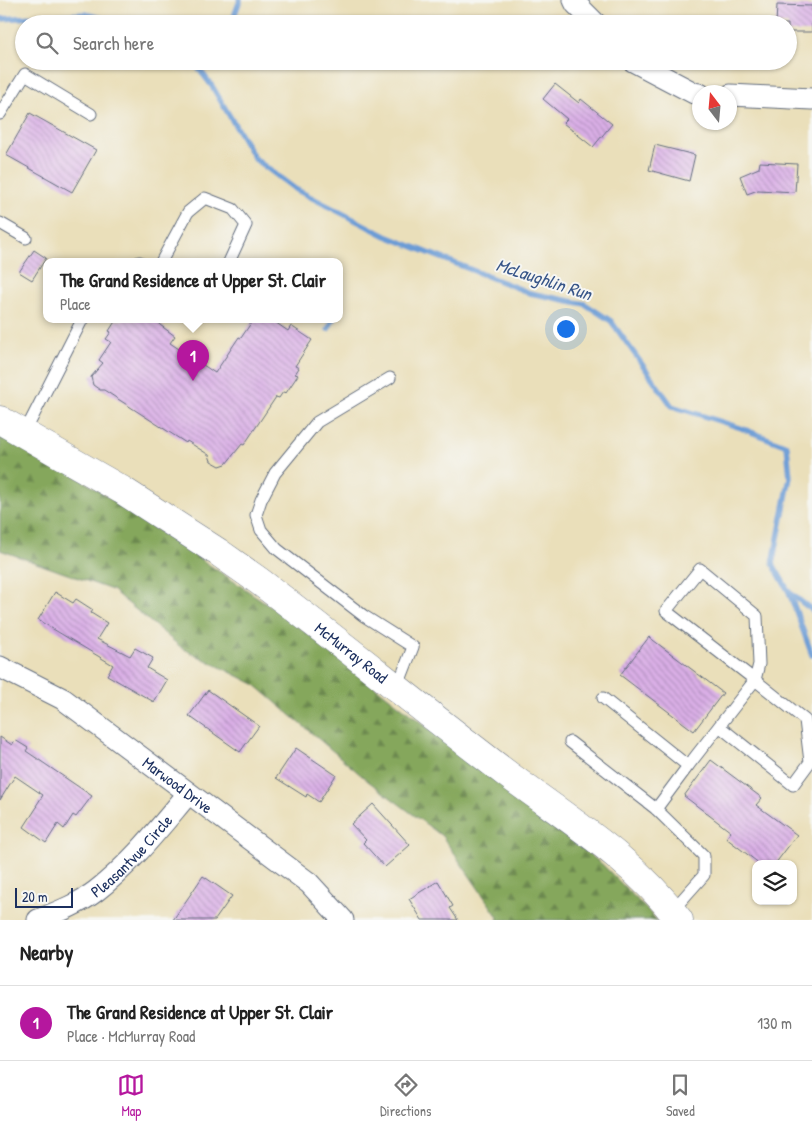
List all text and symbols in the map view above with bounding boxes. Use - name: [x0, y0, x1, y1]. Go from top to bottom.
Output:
- search box: [15, 15, 797, 70]
- icon: search: [33, 29, 61, 57]
- text: Search here: [73, 30, 154, 56]
- north arrow: [692, 85, 737, 130]
- water label: McLaughlin Run: [493, 252, 597, 307]
- popup: [43, 258, 343, 323]
- text: The Grand Residence at Upper St. Clair: [60, 267, 326, 293]
- text: Place: [60, 293, 91, 315]
- your location: [553, 316, 579, 342]
- pin: 1: [177, 340, 209, 381]
- street label: McMurray Road: [310, 617, 392, 688]
- street label: Marwood Drive: [138, 751, 218, 819]
- street label: Pleasantvue Circle: [86, 809, 177, 902]
- map controls: [752, 860, 797, 905]
- button: layers: [752, 860, 797, 905]
- scale bar: [15, 885, 72, 908]
- text: 20 m: [22, 887, 48, 906]
- text: Nearby: [20, 938, 73, 967]
- text: The Grand Residence at Upper St. Clair: [67, 999, 333, 1025]
- text: 1: [33, 1012, 39, 1034]
- text: 130 m: [757, 1012, 792, 1034]
- text: Place · McMurray Road: [67, 1025, 195, 1047]
- tab: Map: [117, 1071, 145, 1120]
- tab: Directions: [380, 1071, 431, 1120]
- tab: Saved: [666, 1071, 695, 1120]

